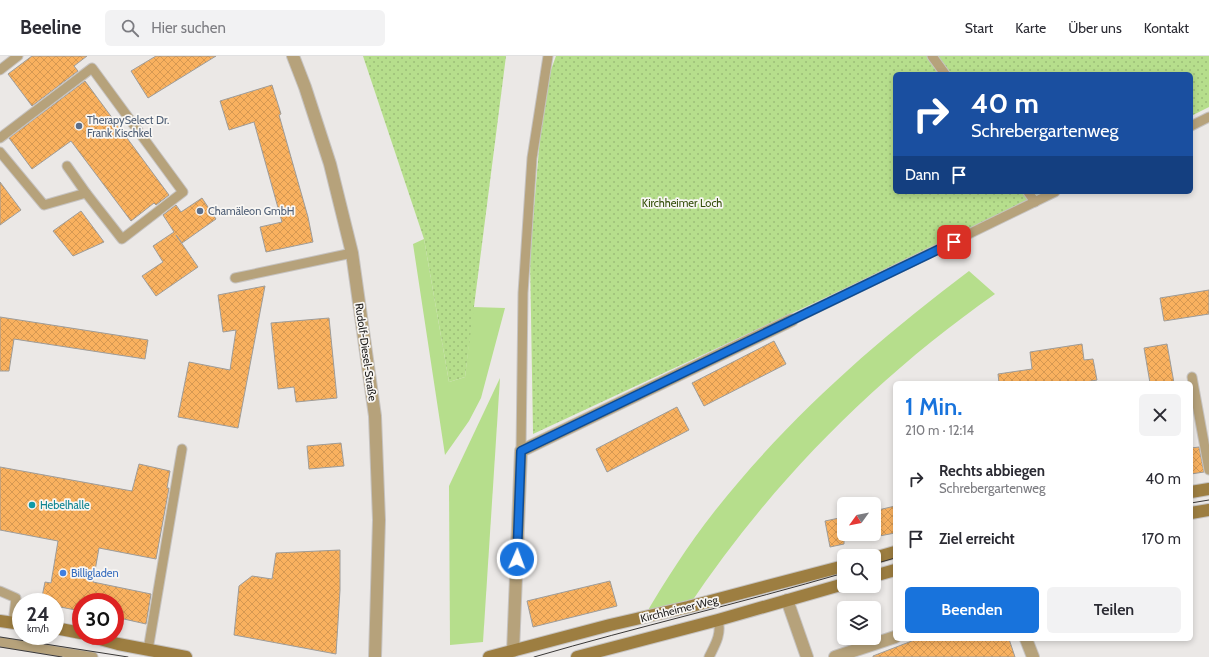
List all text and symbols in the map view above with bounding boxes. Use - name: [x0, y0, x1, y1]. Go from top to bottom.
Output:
- search box: [105, 10, 385, 46]
- text: Beeline: [20, 16, 81, 39]
- icon: search: [119, 17, 141, 39]
- text: Hier suchen: [151, 19, 226, 37]
- text: Start: [965, 19, 993, 37]
- text: Karte: [1015, 19, 1046, 37]
- text: Über uns: [1068, 19, 1122, 37]
- text: Kontakt: [1144, 19, 1189, 37]
- text: 40 m: [971, 86, 1039, 120]
- icon: right: [905, 88, 957, 140]
- place label: TherapySelect Dr. Frank Kischkel: [87, 113, 169, 140]
- text: Schrebergartenweg: [971, 120, 1118, 142]
- marker: TherapySelect Dr. Frank Kischkel: [74, 121, 84, 131]
- icon: arrive: [948, 164, 970, 186]
- text: Dann: [905, 166, 940, 184]
- park label: Kirchheimer Loch: [642, 196, 722, 210]
- place label: Chamäleon GmbH: [208, 204, 294, 218]
- marker: Chamäleon GmbH: [195, 206, 205, 216]
- pin: [937, 225, 971, 259]
- icon: arrive: [943, 231, 965, 253]
- street label: Rudolf-Diesel-Straße: [352, 302, 380, 402]
- text: 1 Min.: [905, 392, 963, 421]
- button: close: [1139, 394, 1181, 436]
- text: 210 m · 12:14: [905, 422, 974, 438]
- text: Rechts abbiegen: [939, 462, 1045, 480]
- icon: right: [905, 468, 927, 490]
- text: 40 m: [1145, 470, 1181, 488]
- text: Schrebergartenweg: [939, 480, 1046, 496]
- north arrow: [837, 497, 881, 541]
- map controls: [837, 497, 881, 645]
- place label: Hebelhalle: [40, 498, 90, 512]
- marker: Hebelhalle: [27, 500, 37, 510]
- icon: arrive: [905, 528, 927, 550]
- text: Ziel erreicht: [939, 530, 1015, 548]
- text: 170 m: [1142, 530, 1181, 548]
- position arrow: [496, 538, 538, 580]
- button: search: [837, 549, 881, 593]
- place label: Billigladen: [71, 566, 119, 580]
- marker: Billigladen: [58, 568, 68, 578]
- button: Beenden: [905, 587, 1039, 633]
- button: Teilen: [1047, 587, 1181, 633]
- street label: Kirchheimer Weg: [639, 592, 720, 625]
- speed limit sign: 30: [72, 593, 124, 645]
- button: layers: [837, 601, 881, 645]
- text: 24: [27, 602, 50, 626]
- text: km/h: [27, 622, 49, 635]

